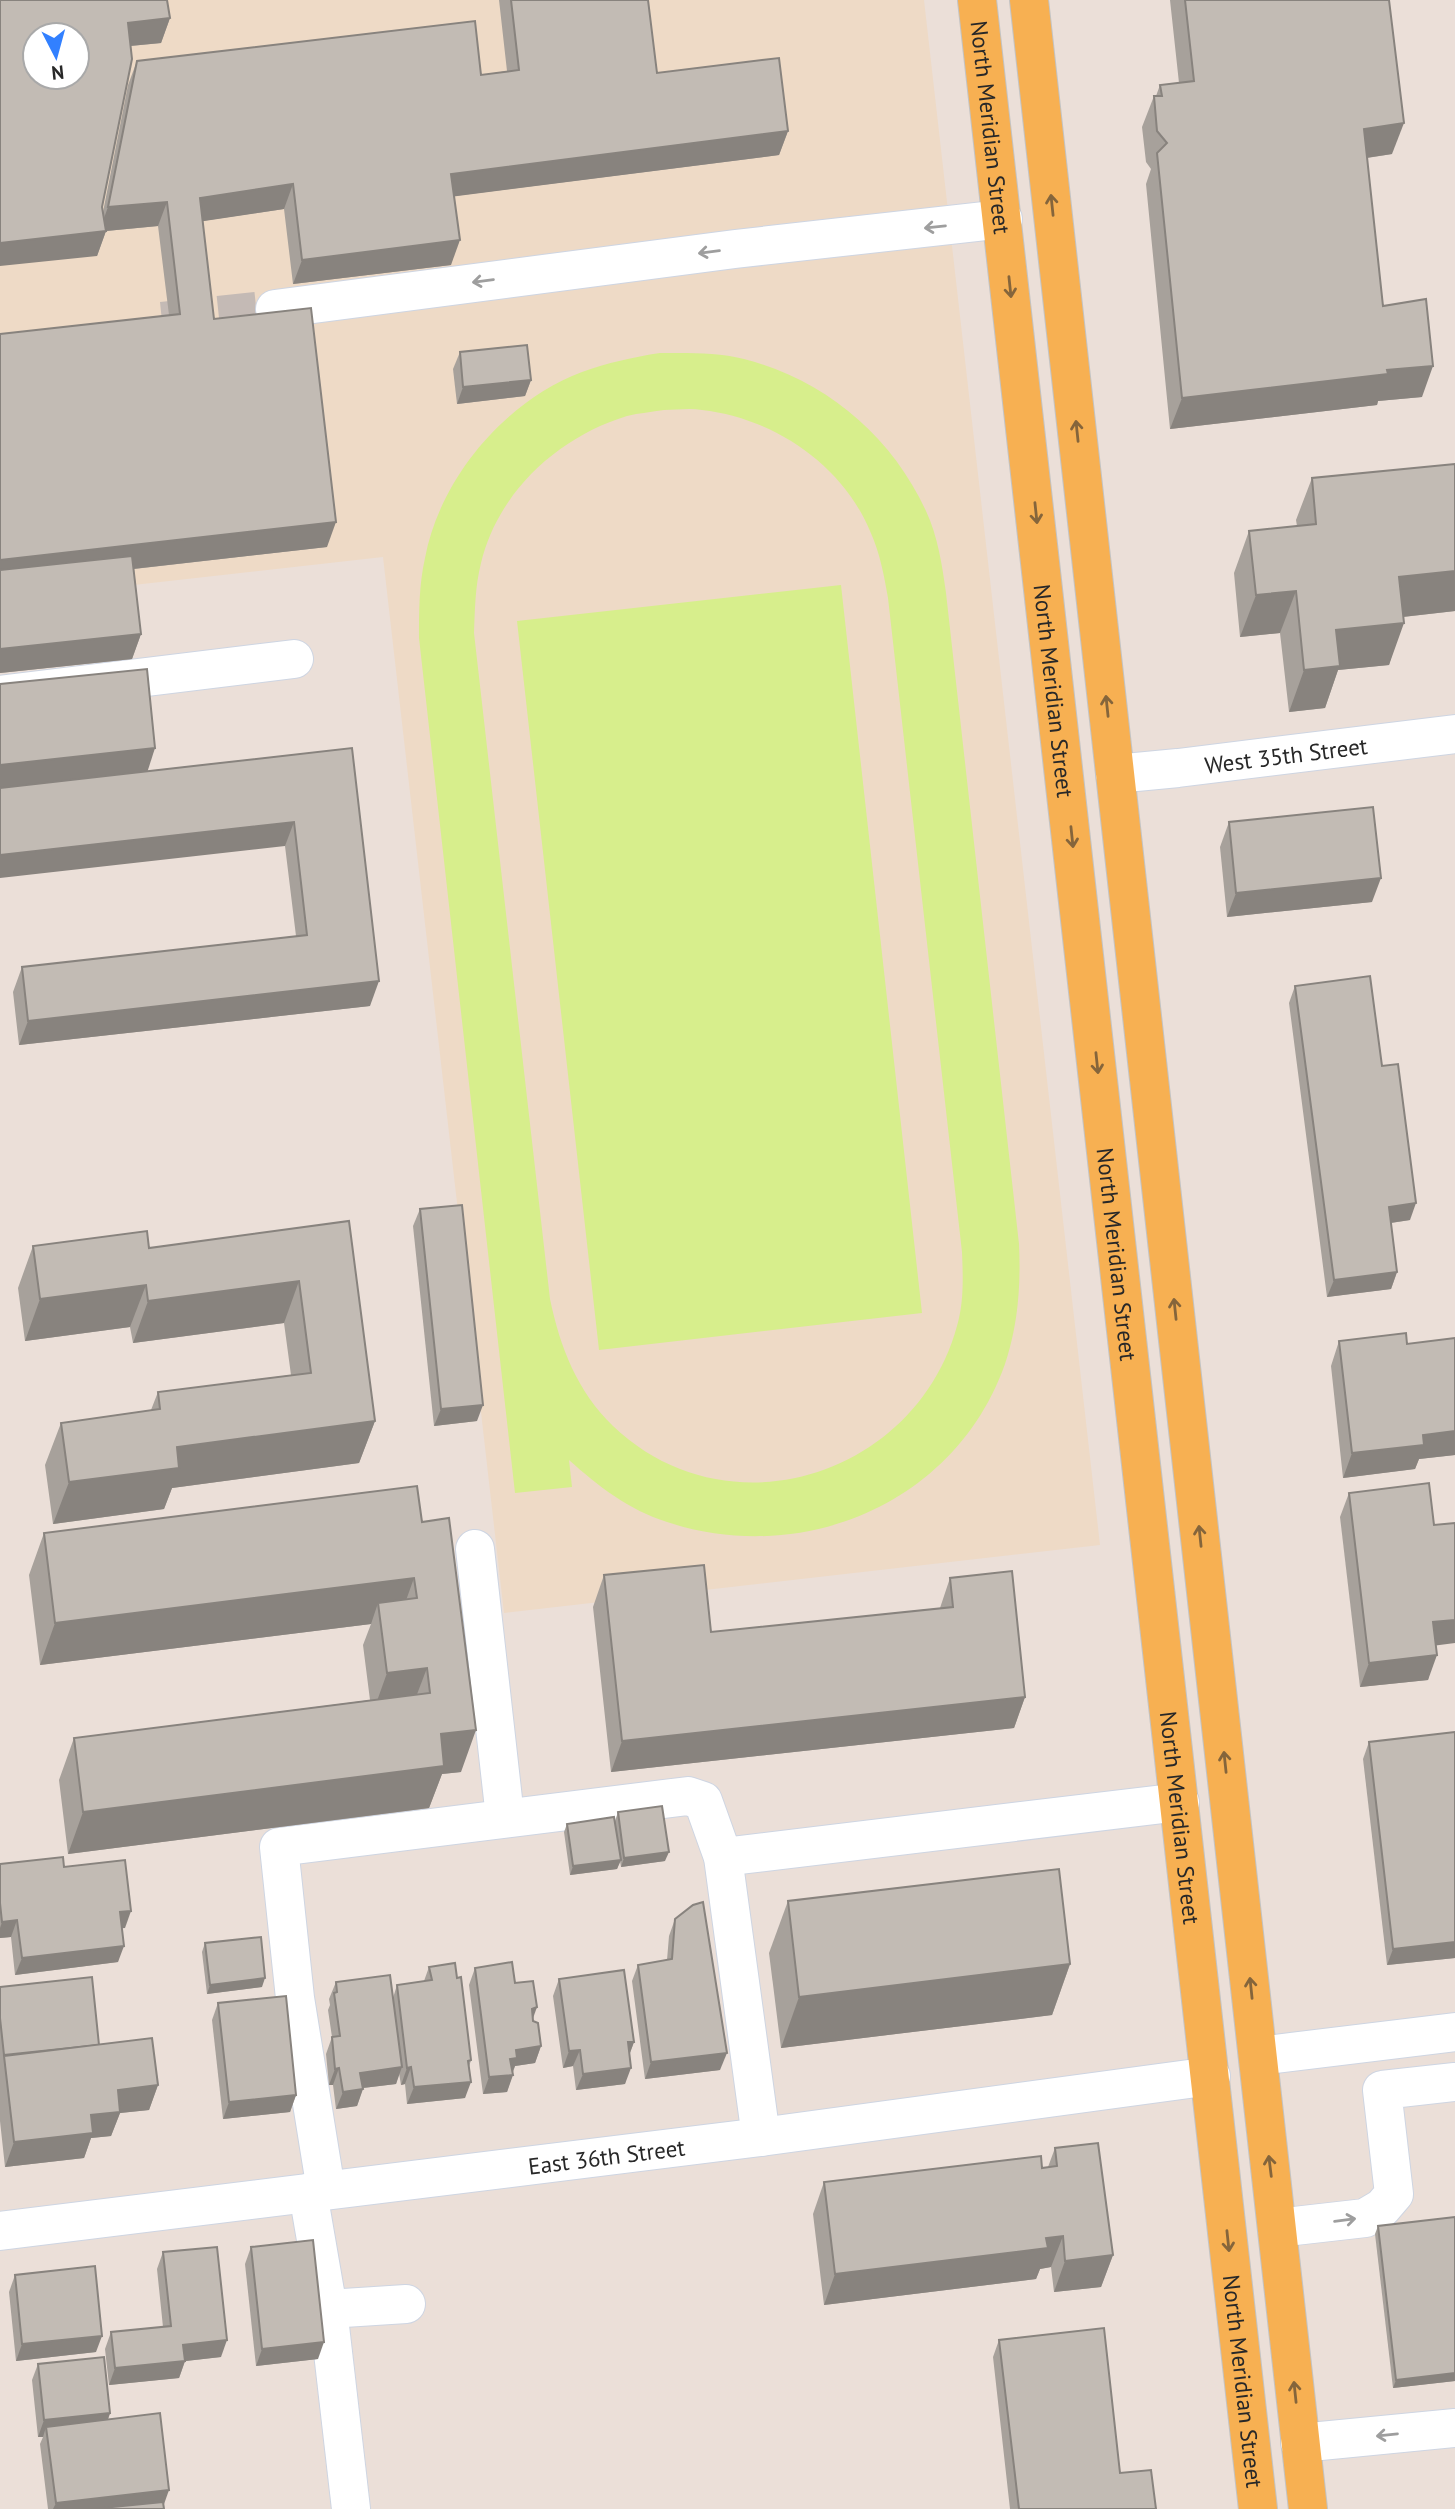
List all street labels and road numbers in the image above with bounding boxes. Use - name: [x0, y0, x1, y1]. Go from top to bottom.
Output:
- street label: North Meridian Street: [965, 19, 1018, 235]
- street label: North Meridian Street: [1028, 583, 1081, 799]
- street label: West 35th Street: [1203, 730, 1369, 779]
- street label: North Meridian Street: [1091, 1146, 1144, 1362]
- street label: North Meridian Street: [1154, 1710, 1207, 1926]
- street label: East 36th Street: [526, 2132, 687, 2180]
- street label: North Meridian Street: [1217, 2273, 1270, 2489]

